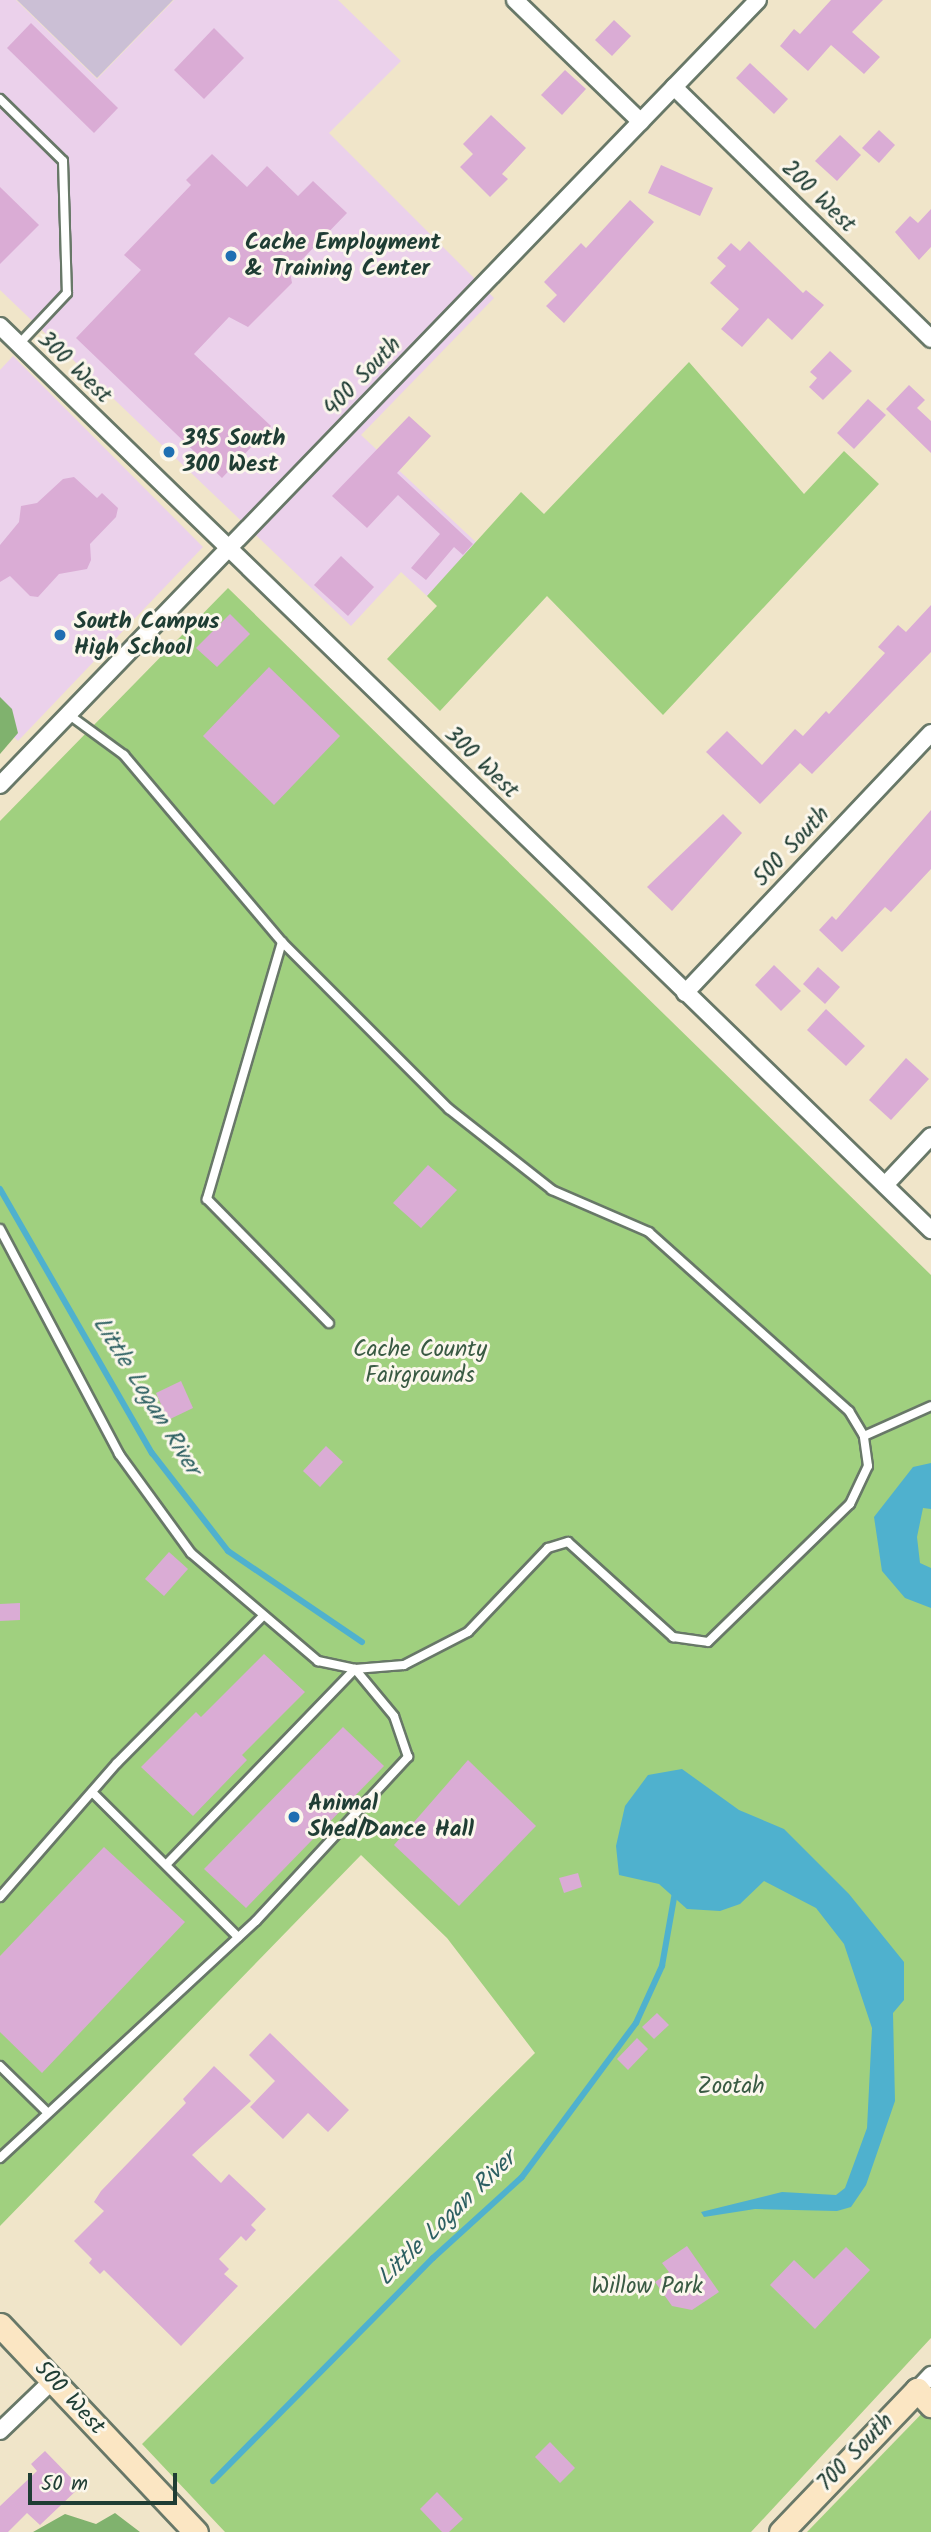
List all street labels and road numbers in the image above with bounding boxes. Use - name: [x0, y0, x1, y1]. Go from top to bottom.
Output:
- street label: 200 West: [775, 155, 861, 239]
- street label: 300 West: [31, 326, 117, 410]
- street label: 400 South: [318, 332, 408, 422]
- street label: 300 West: [438, 721, 524, 805]
- street label: 500 South: [748, 801, 836, 893]
- street label: 500 West: [28, 2355, 110, 2441]
- street label: 700 South: [812, 2408, 900, 2498]

